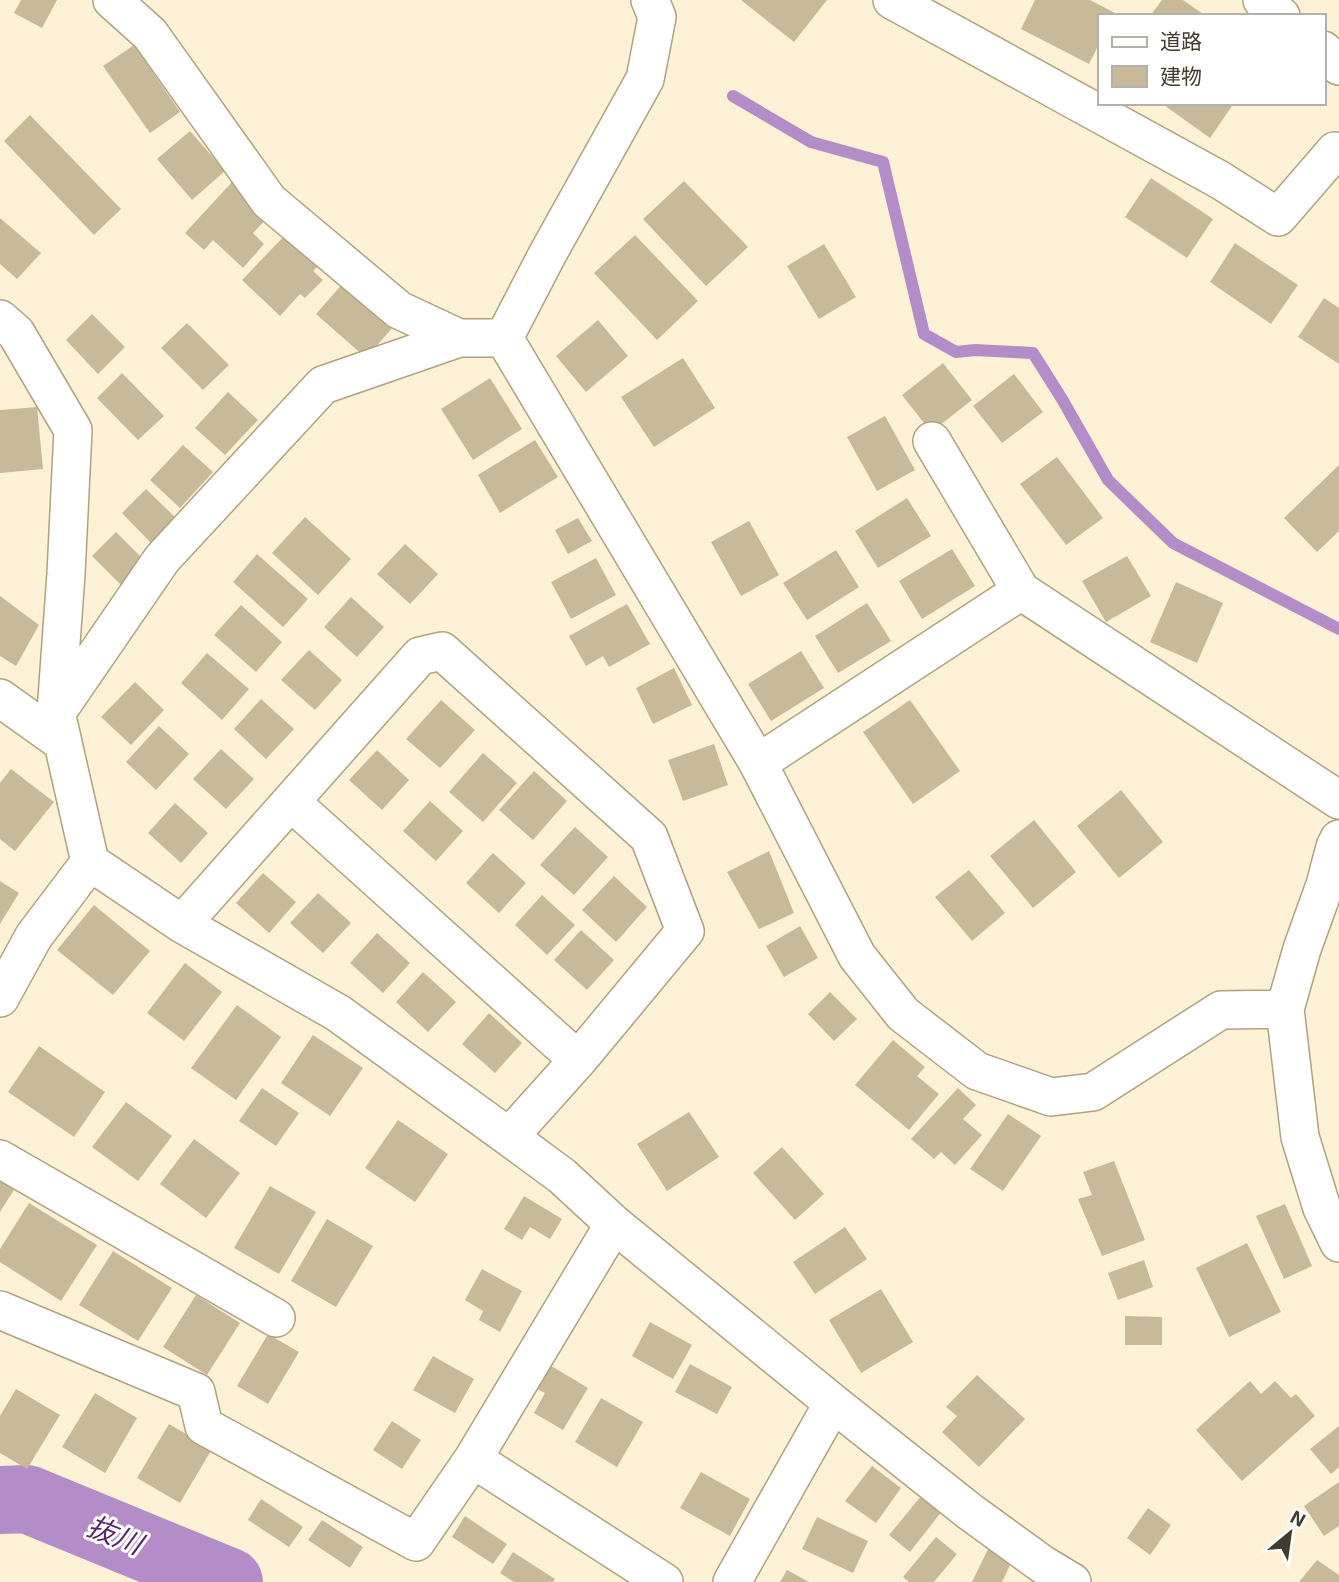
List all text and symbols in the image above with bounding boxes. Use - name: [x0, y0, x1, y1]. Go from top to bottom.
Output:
- legend: [1098, 14, 1325, 105]
- text: 道路: [1160, 28, 1202, 53]
- text: 建物: [1160, 63, 1202, 88]
- north arrow: [1255, 1498, 1325, 1568]
- text: N: [1287, 1504, 1310, 1531]
- water label: 抜川: [83, 1508, 150, 1561]

